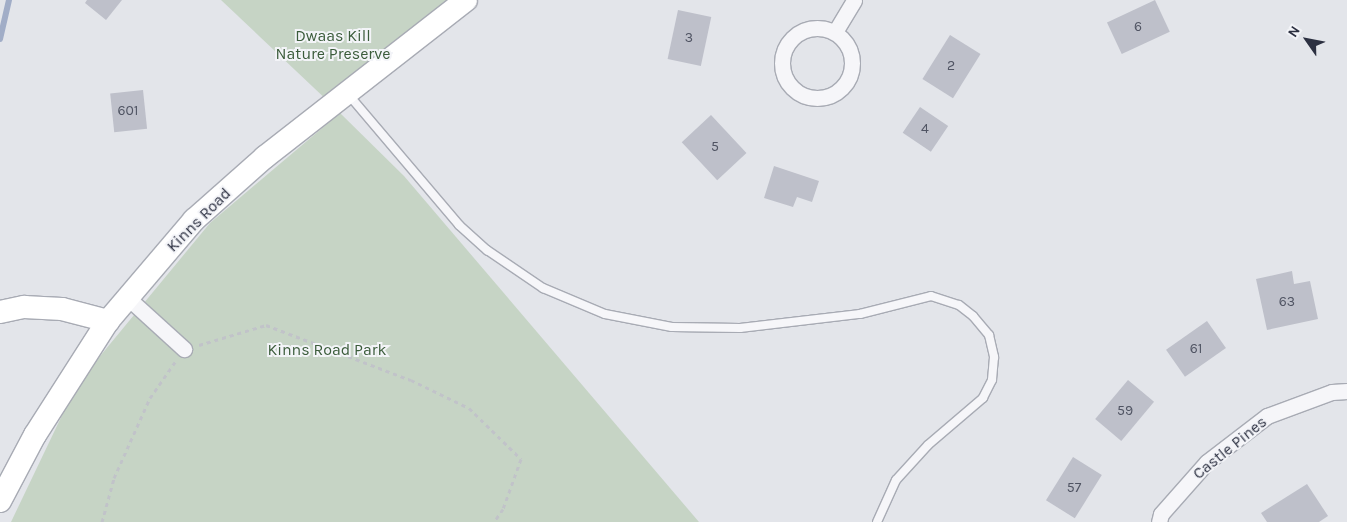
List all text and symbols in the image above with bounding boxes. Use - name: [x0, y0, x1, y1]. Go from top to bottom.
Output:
- north arrow: [1282, 15, 1332, 65]
- house number: 6: [1134, 19, 1142, 35]
- text: N: [1284, 23, 1304, 40]
- park label: Dwaas Kill Nature Preserve: [276, 26, 390, 64]
- house number: 3: [685, 30, 693, 46]
- house number: 2: [947, 58, 955, 74]
- house number: 601: [118, 103, 138, 119]
- house number: 4: [921, 121, 929, 137]
- house number: 5: [711, 139, 719, 155]
- street label: Kinns Road: [163, 184, 235, 256]
- house number: 63: [1279, 294, 1295, 310]
- park label: Kinns Road Park: [267, 340, 387, 360]
- house number: 61: [1190, 341, 1202, 357]
- house number: 59: [1117, 403, 1133, 419]
- street label: Castle Pines: [1189, 412, 1271, 484]
- house number: 57: [1067, 480, 1081, 496]

